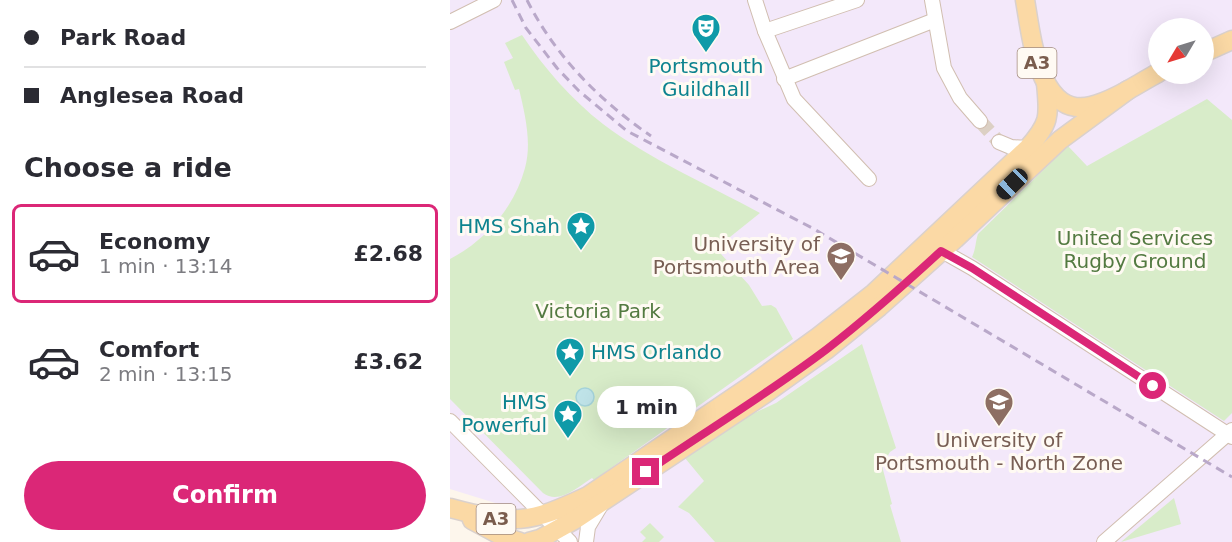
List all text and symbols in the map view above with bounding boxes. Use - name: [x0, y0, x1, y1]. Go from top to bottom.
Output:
- theatre icon: Portsmouth Guildhall: [690, 12, 722, 54]
- north arrow: [1148, 18, 1214, 84]
- map controls: [1148, 18, 1214, 84]
- text: Park Road: [60, 25, 186, 50]
- road number: A3: [1018, 48, 1056, 78]
- place label: Portsmouth Guildhall: [649, 54, 763, 101]
- text: Anglesea Road: [60, 83, 244, 108]
- text: Choose a ride: [24, 152, 232, 183]
- car: [993, 165, 1031, 203]
- place icon: HMS Shah: [565, 210, 597, 252]
- place label: HMS Shah: [458, 214, 560, 238]
- park label: United Services Rugby Ground: [1057, 226, 1213, 273]
- icon: car: [27, 227, 81, 281]
- text: Economy: [99, 229, 210, 254]
- place label: University of Portsmouth Area: [653, 232, 821, 279]
- school or university icon: University of Portsmouth Area: [825, 240, 857, 282]
- text: £2.68: [353, 241, 423, 266]
- text: 1 min · 13:14: [99, 254, 233, 278]
- park label: Victoria Park: [535, 299, 661, 323]
- icon: car: [27, 335, 81, 389]
- place icon: HMS Orlando: [554, 336, 586, 378]
- text: Comfort: [99, 337, 199, 362]
- place label: HMS Orlando: [591, 340, 722, 364]
- text: £3.62: [353, 349, 423, 374]
- text: 2 min · 13:15: [99, 362, 233, 386]
- route start: [1139, 372, 1166, 399]
- callout: 1 min: [596, 385, 696, 427]
- school or university icon: University of Portsmouth - North Zone: [983, 386, 1015, 428]
- place label: HMS Powerful: [461, 390, 547, 437]
- text: 1 min: [615, 395, 678, 419]
- place icon: HMS Powerful: [552, 398, 584, 440]
- place label: University of Portsmouth - North Zone: [875, 428, 1123, 475]
- route end: [632, 458, 659, 485]
- button: Confirm: [24, 461, 426, 530]
- road number: A3: [476, 504, 516, 534]

